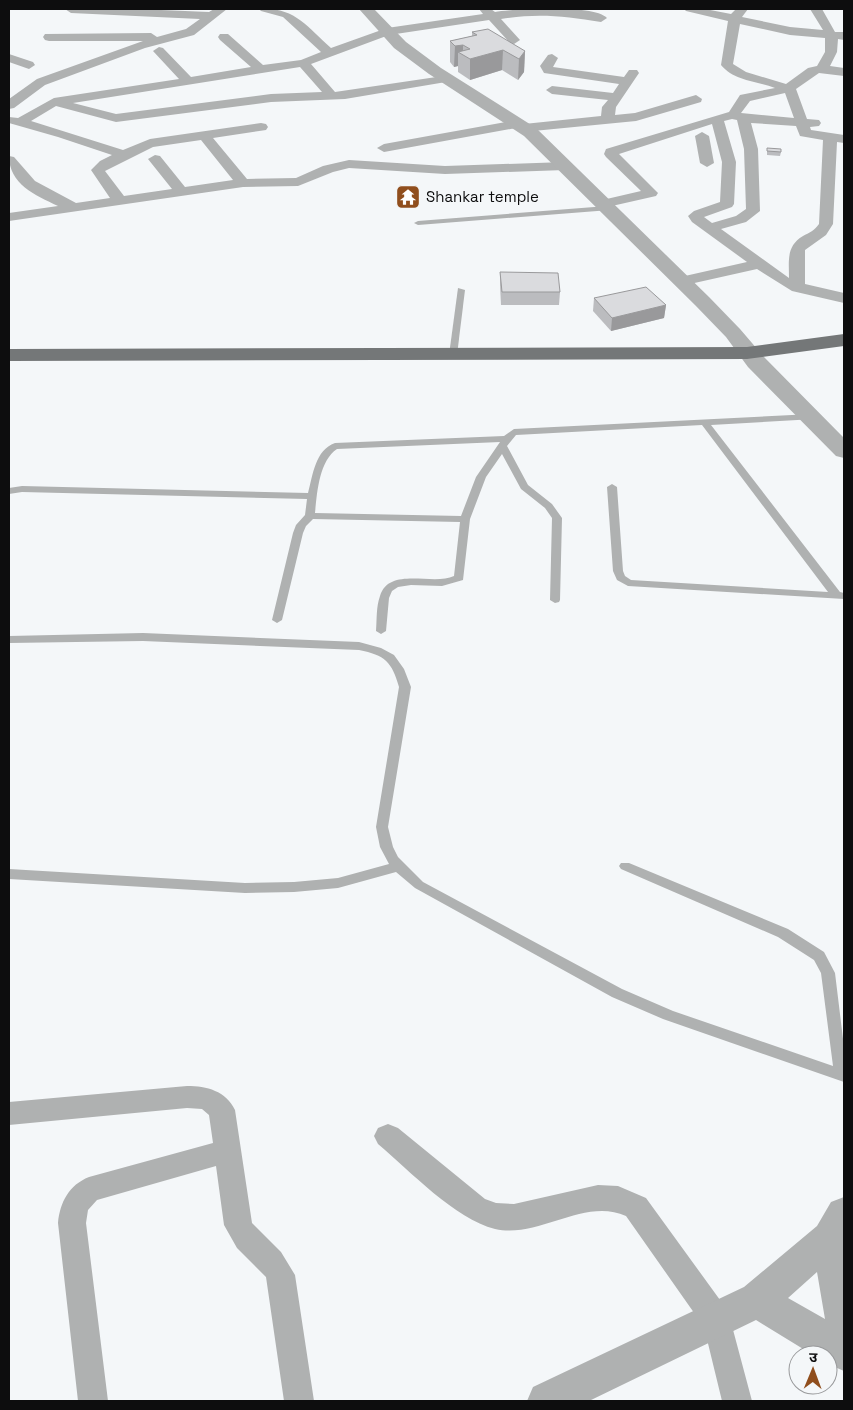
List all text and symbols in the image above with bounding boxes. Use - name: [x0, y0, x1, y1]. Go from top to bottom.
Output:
- temple icon: Shankar temple: [395, 184, 421, 210]
- place label: Shankar temple: [426, 187, 539, 206]
- north arrow: [788, 1345, 838, 1395]
- text: उ: [809, 1348, 818, 1366]

